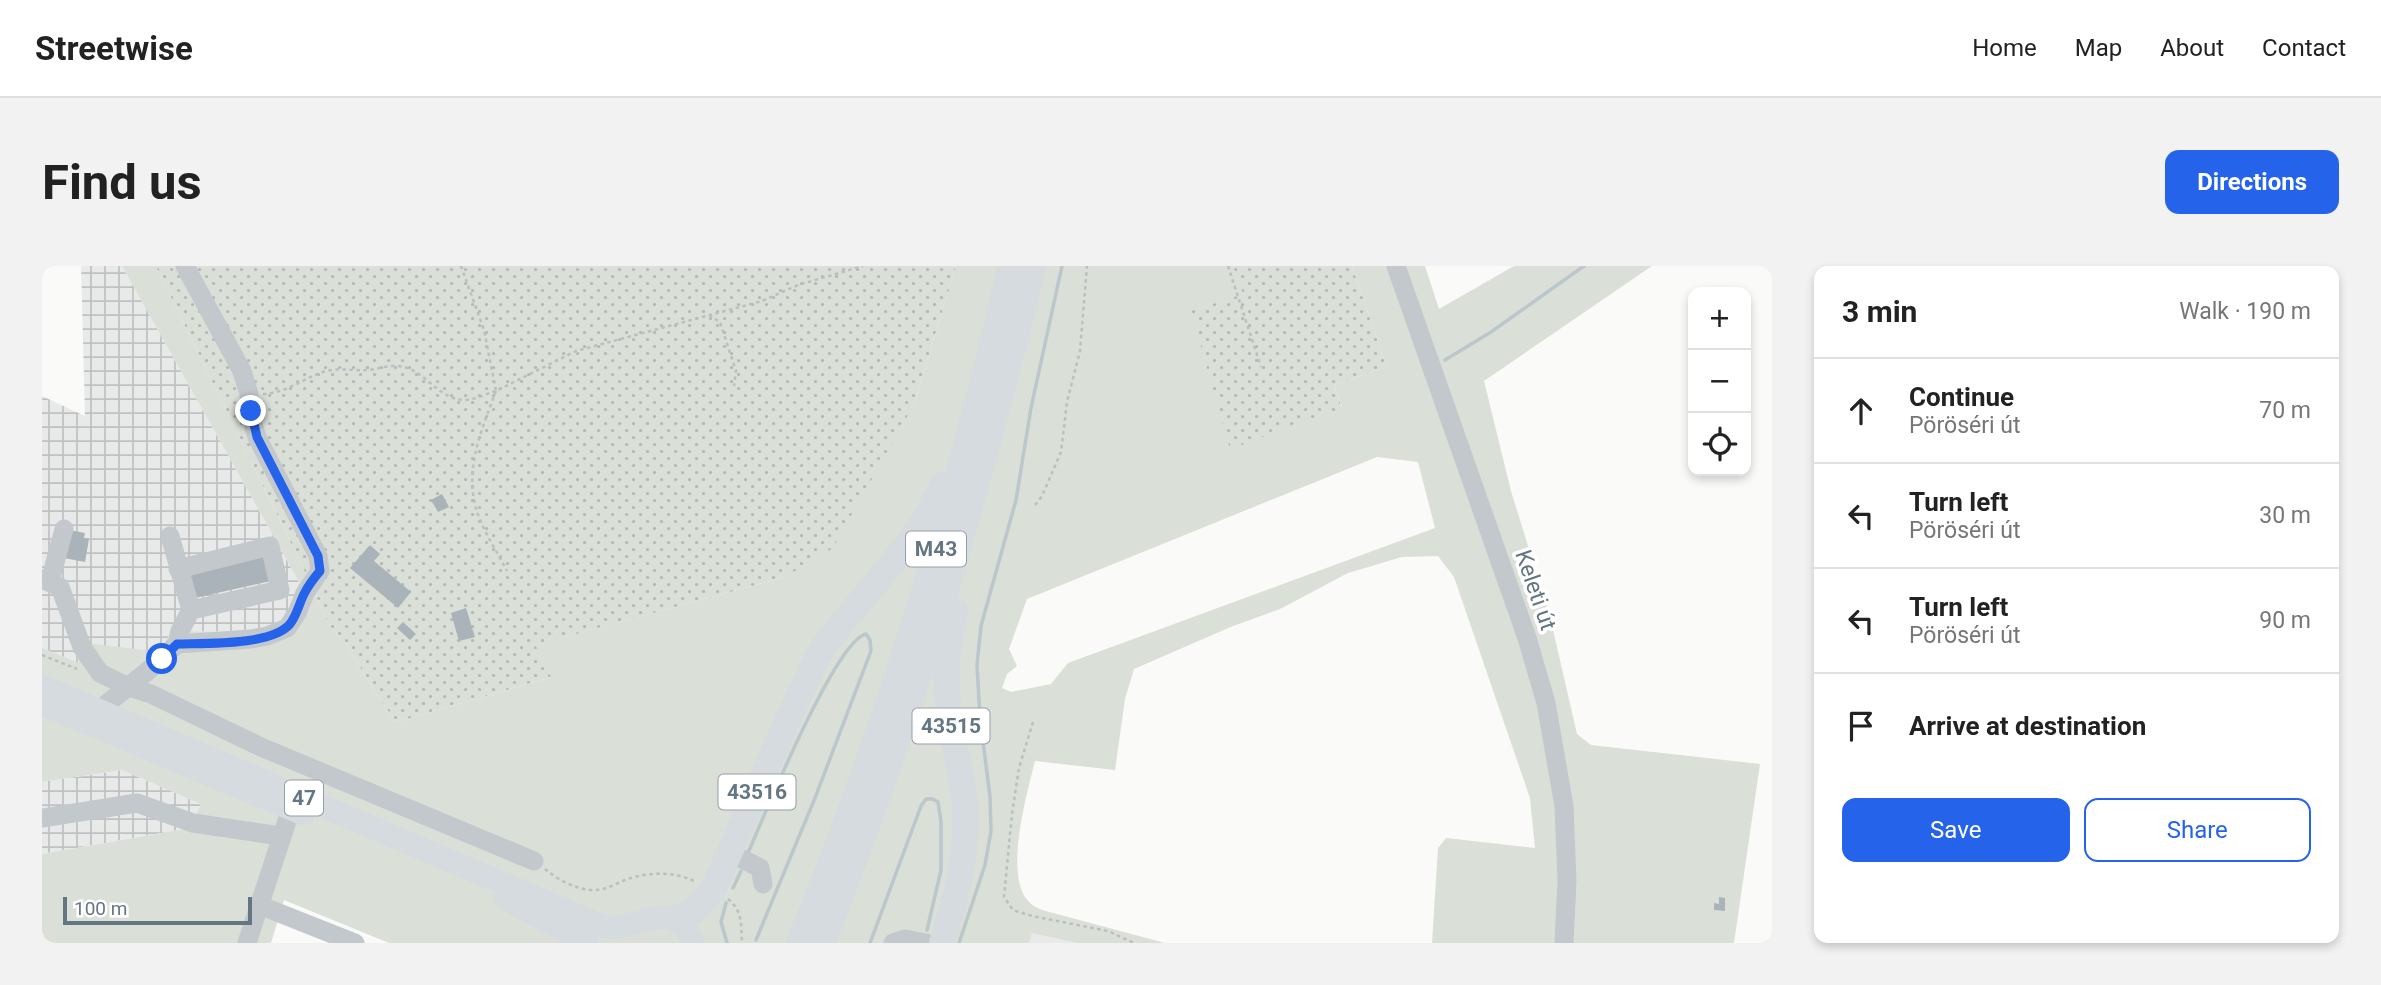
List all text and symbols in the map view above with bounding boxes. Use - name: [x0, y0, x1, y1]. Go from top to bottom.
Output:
- text: Streetwise: [35, 29, 193, 68]
- text: Home: [1972, 34, 2037, 62]
- text: Map: [2075, 34, 2122, 62]
- text: About: [2160, 34, 2224, 62]
- text: Contact: [2262, 34, 2346, 62]
- button: Directions: [2165, 150, 2339, 214]
- text: Find us: [42, 154, 202, 211]
- map controls: [1688, 287, 1751, 476]
- button: +: [1688, 287, 1751, 350]
- text: 3 min: [1842, 294, 1917, 329]
- text: Walk · 190 m: [2179, 298, 2311, 325]
- button: −: [1688, 350, 1751, 413]
- text: Continue: [1909, 382, 2014, 412]
- icon: ahead: [1842, 392, 1880, 430]
- route end: [235, 395, 266, 426]
- text: 70 m: [2259, 397, 2311, 424]
- text: Pöröséri út: [1909, 412, 2021, 439]
- button: locate: [1688, 413, 1751, 476]
- text: Turn left: [1909, 487, 2008, 517]
- icon: left: [1842, 497, 1880, 535]
- text: 30 m: [2259, 502, 2311, 529]
- text: Pöröséri út: [1909, 517, 2021, 544]
- road number: M43: [906, 532, 966, 566]
- street label: Keleti út: [1509, 546, 1562, 634]
- text: Turn left: [1909, 592, 2008, 622]
- icon: left: [1842, 602, 1880, 640]
- text: 90 m: [2259, 607, 2311, 634]
- text: Pöröséri út: [1909, 622, 2021, 649]
- route start: [146, 643, 177, 674]
- icon: arrive: [1842, 707, 1880, 745]
- road number: 43515: [912, 708, 990, 743]
- text: Arrive at destination: [1909, 711, 2146, 741]
- road number: 43516: [718, 774, 796, 810]
- road number: 47: [285, 780, 323, 816]
- button: Save: [1842, 798, 2070, 862]
- button: Share: [2084, 798, 2311, 862]
- scale bar: [63, 894, 252, 926]
- text: 100 m: [74, 897, 127, 920]

